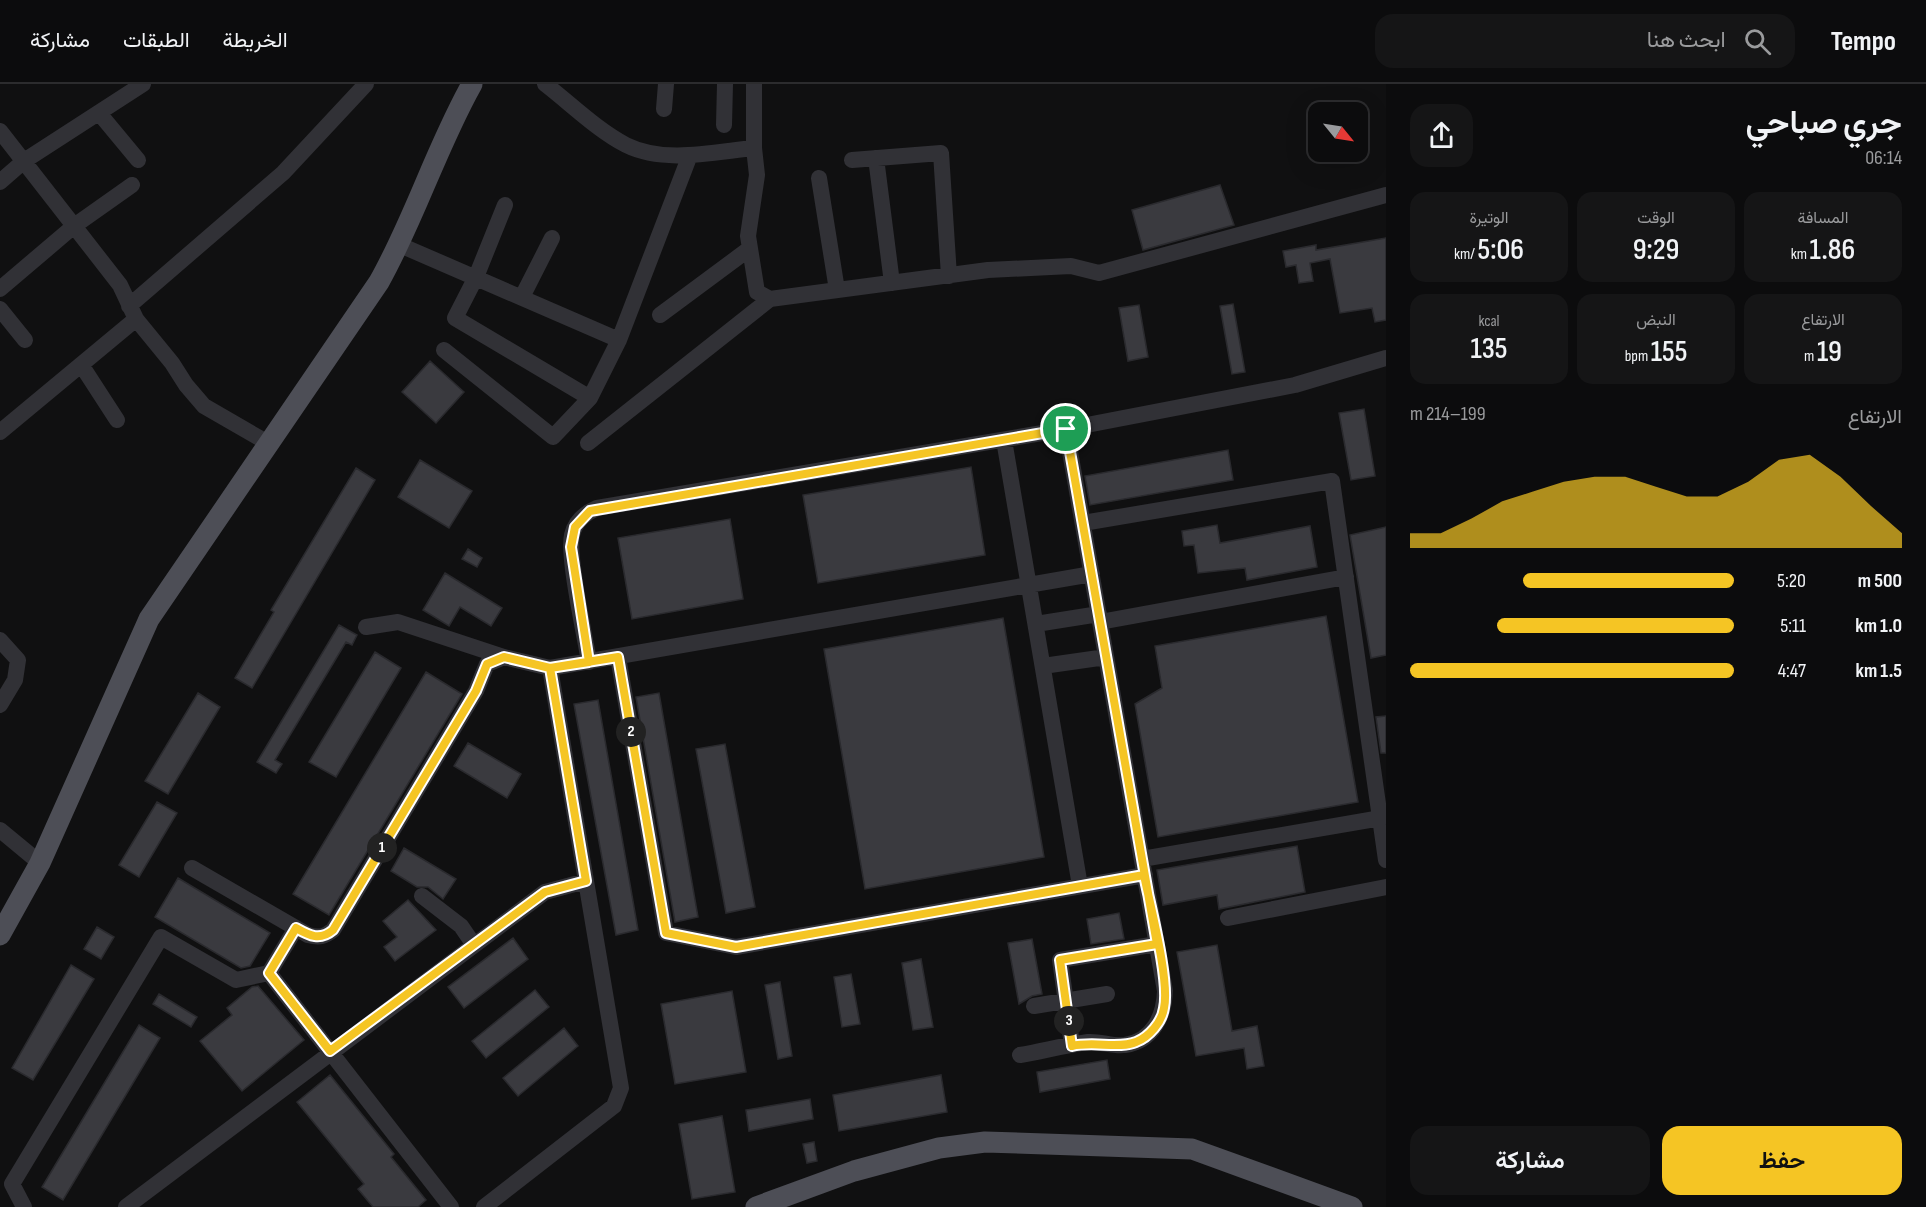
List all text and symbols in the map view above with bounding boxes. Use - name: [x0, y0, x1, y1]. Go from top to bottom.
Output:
- search box: [1375, 14, 1795, 68]
- icon: search: [1741, 25, 1774, 58]
- text: Tempo: [1831, 25, 1896, 58]
- text: ابحث هنا: [1647, 27, 1726, 54]
- text: مشاركة: [30, 28, 90, 53]
- text: الطبقات: [123, 28, 190, 53]
- text: الخريطة: [223, 28, 288, 53]
- north arrow: [1308, 102, 1368, 162]
- map controls: [1308, 102, 1368, 162]
- text: جري صباحي: [1745, 103, 1902, 143]
- button: share: [1410, 104, 1473, 167]
- text: 06:14: [1865, 146, 1902, 170]
- text: الوتيرة: [1469, 209, 1509, 228]
- text: الوقت: [1637, 209, 1675, 228]
- text: المسافة: [1798, 209, 1848, 228]
- text: 5:06: [1478, 232, 1524, 268]
- text: 9:29: [1633, 232, 1679, 268]
- text: 1.86: [1810, 232, 1855, 268]
- text: /km: [1454, 245, 1478, 264]
- text: km: [1791, 245, 1810, 264]
- text: النبض: [1636, 311, 1676, 330]
- text: الارتفاع: [1801, 311, 1845, 330]
- text: kcal: [1478, 312, 1500, 331]
- text: 135: [1471, 331, 1508, 367]
- text: 155: [1651, 334, 1687, 370]
- text: 19: [1817, 334, 1842, 370]
- text: bpm: [1625, 347, 1651, 366]
- text: m: [1804, 347, 1817, 366]
- text: 199–214 m: [1410, 402, 1486, 426]
- pin: [1040, 403, 1091, 454]
- text: الارتفاع: [1848, 405, 1902, 429]
- icon: arrive: [1049, 412, 1082, 445]
- text: 5:20: [1777, 569, 1806, 593]
- text: 500 m: [1858, 569, 1902, 593]
- text: 5:11: [1780, 614, 1806, 638]
- text: 1.0 km: [1855, 614, 1902, 638]
- text: 4:47: [1778, 659, 1806, 683]
- text: 1.5 km: [1856, 659, 1902, 683]
- pin: 2: [616, 717, 646, 747]
- text: 2: [627, 722, 635, 741]
- pin: 1: [367, 833, 397, 863]
- text: 1: [379, 838, 385, 857]
- pin: 3: [1054, 1006, 1084, 1036]
- text: 3: [1065, 1011, 1073, 1030]
- button: مشاركة: [1410, 1126, 1650, 1195]
- button: حفظ: [1662, 1126, 1902, 1195]

